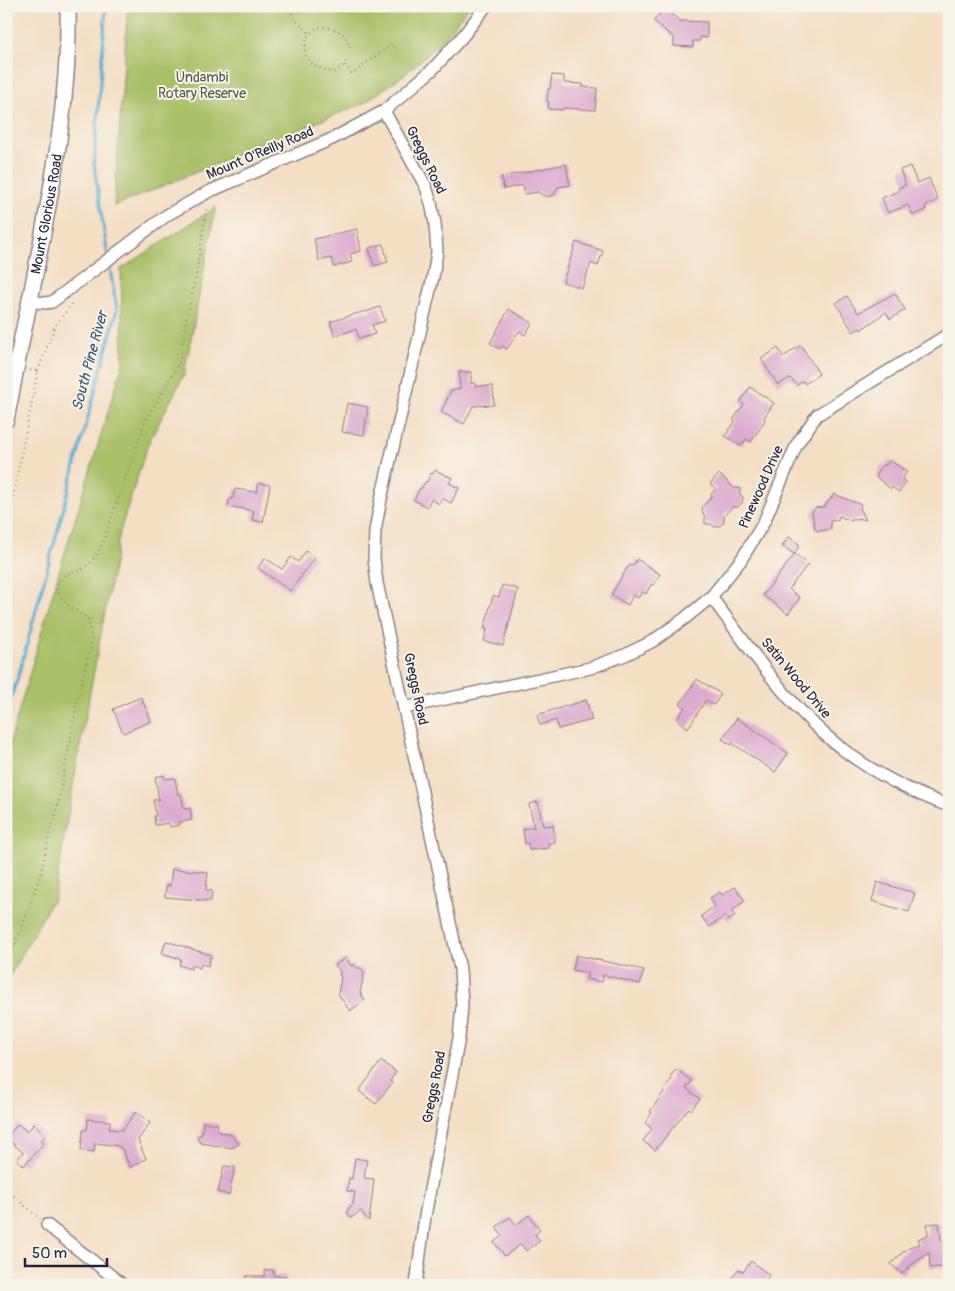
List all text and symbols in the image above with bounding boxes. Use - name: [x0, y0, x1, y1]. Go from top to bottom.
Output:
- park label: Undambi Rotary Reserve: [158, 69, 246, 102]
- street label: Mount O'Reilly Road: [204, 123, 316, 183]
- street label: Greggs Road: [402, 123, 450, 197]
- street label: Mount Glorious Road: [27, 153, 65, 275]
- water label: South Pine River: [68, 308, 113, 413]
- street label: Pinewood Drive: [735, 443, 787, 531]
- street label: Satin Wood Drive: [757, 634, 835, 722]
- street label: Greggs Road: [400, 651, 432, 727]
- street label: Greggs Road: [419, 1049, 449, 1125]
- scale bar: [25, 1236, 108, 1268]
- text: 50 m: [32, 1244, 67, 1263]

